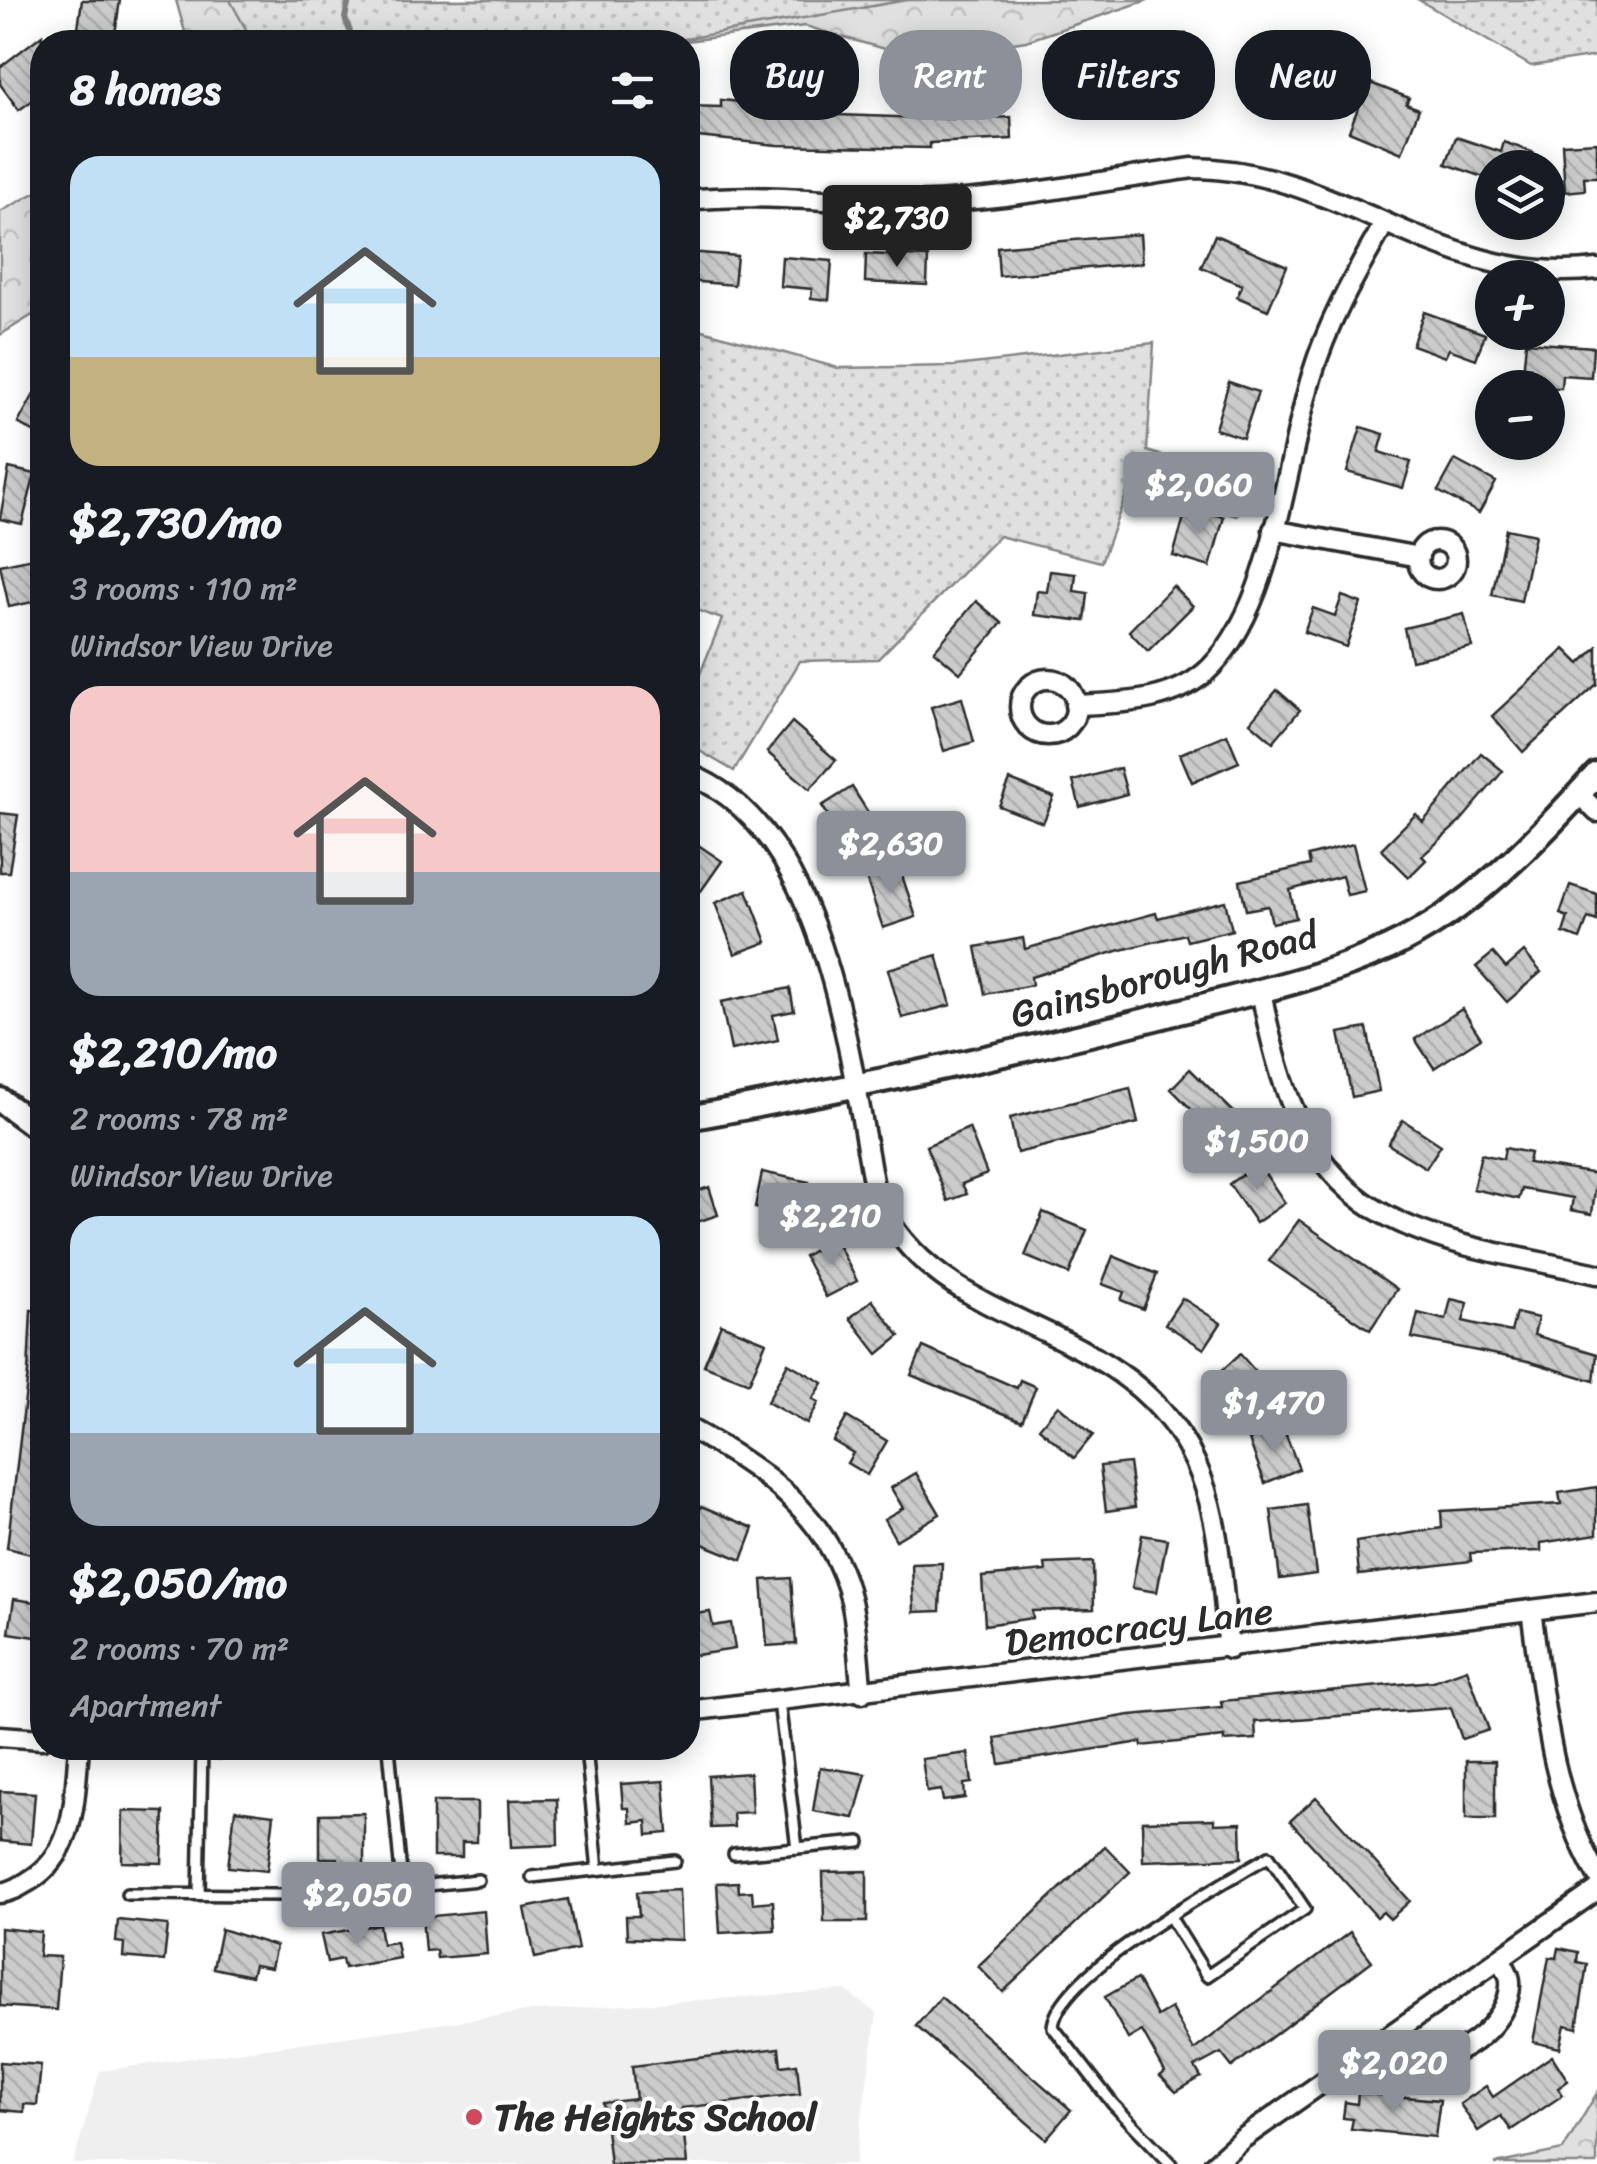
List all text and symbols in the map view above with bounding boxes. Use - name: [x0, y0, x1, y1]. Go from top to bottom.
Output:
- chip: Buy: [730, 30, 859, 120]
- chip: Rent: [879, 30, 1022, 120]
- chip: Filters: [1042, 30, 1215, 120]
- chip: New: [1235, 30, 1371, 120]
- text: 8 homes: [70, 53, 221, 127]
- icon: filters: [605, 63, 660, 118]
- map controls: [1475, 150, 1565, 460]
- button: layers: [1475, 150, 1565, 240]
- pin: $2,730: [816, 185, 978, 270]
- text: $2,730: [845, 189, 949, 246]
- icon: home: [275, 221, 455, 401]
- button: +: [1475, 260, 1565, 350]
- button: −: [1475, 370, 1565, 460]
- pin: $2,060: [1118, 452, 1280, 537]
- text: $2,060: [1145, 456, 1253, 513]
- text: $2,730/mo: [70, 486, 282, 560]
- text: 3 rooms · 110 m²: [70, 560, 298, 617]
- text: Windsor View Drive: [70, 617, 333, 674]
- icon: home: [275, 751, 455, 931]
- pin: $2,630: [810, 811, 972, 896]
- text: $2,630: [839, 815, 943, 872]
- street label: Gainsborough Road: [1003, 901, 1328, 1048]
- text: $2,210/mo: [70, 1016, 277, 1090]
- text: 2 rooms · 78 m²: [70, 1090, 288, 1147]
- pin: $1,500: [1176, 1108, 1338, 1193]
- text: $1,500: [1205, 1112, 1309, 1169]
- text: Windsor View Drive: [70, 1147, 333, 1204]
- pin: $2,210: [750, 1183, 912, 1268]
- text: $2,210: [780, 1187, 882, 1244]
- icon: home: [275, 1281, 455, 1461]
- pin: $1,470: [1193, 1370, 1355, 1455]
- text: $1,470: [1223, 1374, 1325, 1431]
- text: $2,050/mo: [70, 1546, 287, 1620]
- street label: Democracy Lane: [1001, 1577, 1277, 1677]
- text: 2 rooms · 70 m²: [70, 1620, 289, 1677]
- text: Apartment: [70, 1677, 221, 1734]
- pin: $2,050: [277, 1862, 439, 1947]
- text: $2,050: [304, 1866, 412, 1923]
- pin: $2,020: [1313, 2030, 1475, 2115]
- text: $2,020: [1340, 2034, 1448, 2091]
- place label: The Heights School: [494, 2084, 819, 2151]
- marker: The Heights School: [463, 2106, 485, 2128]

